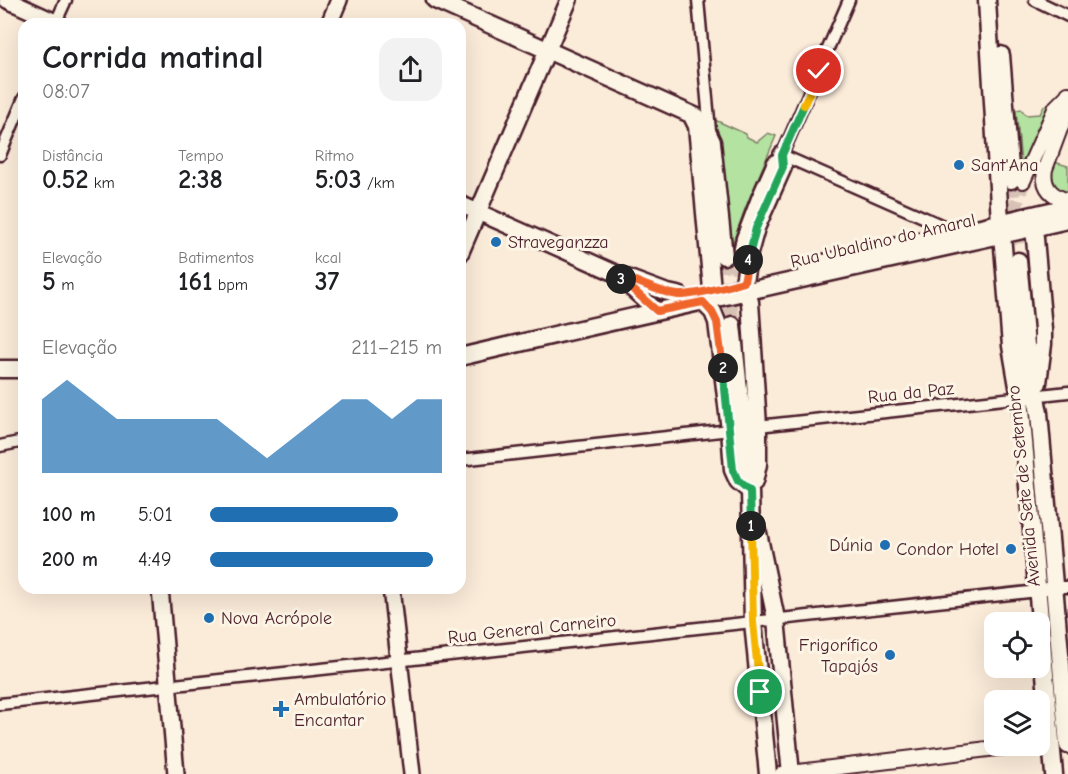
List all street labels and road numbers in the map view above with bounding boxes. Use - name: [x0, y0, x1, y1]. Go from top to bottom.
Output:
- street label: Rua Ubaldino do Amaral: [788, 209, 978, 273]
- street label: Rua da Paz: [867, 378, 955, 408]
- street label: Avenida Sete de Setembro: [1003, 384, 1045, 588]
- street label: Rua General Carneiro: [447, 610, 617, 648]

